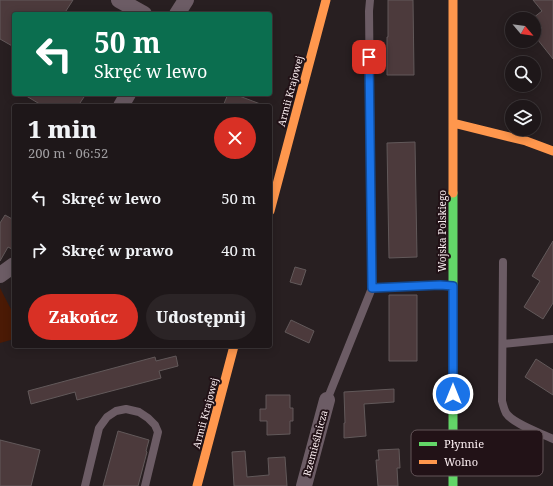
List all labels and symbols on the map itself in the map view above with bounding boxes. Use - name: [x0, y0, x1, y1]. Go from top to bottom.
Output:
- north arrow: [505, 12, 541, 48]
- pin: [352, 40, 386, 74]
- street label: Armii Krajowej: [274, 54, 306, 128]
- street label: Wojska Polskiego: [435, 190, 449, 272]
- position arrow: [432, 373, 474, 415]
- street label: Armii Krajowej: [189, 376, 221, 450]
- street label: Rzemieślnicza: [299, 408, 331, 478]
- legend: [411, 430, 543, 476]
- text: Płynnie: [444, 436, 484, 451]
- text: Wolno: [444, 454, 478, 469]

